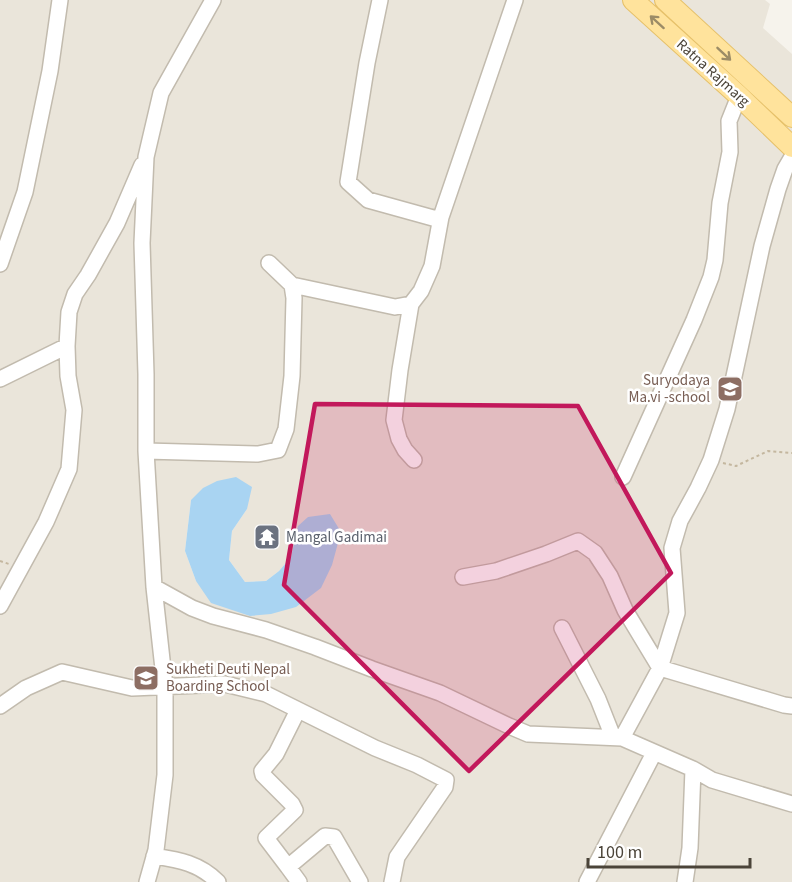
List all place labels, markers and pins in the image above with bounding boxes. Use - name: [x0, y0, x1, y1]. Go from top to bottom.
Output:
- place label: Suryodaya Ma.vi -school: [629, 370, 710, 408]
- school or university icon: Suryodaya Ma.vi -school: [715, 374, 745, 404]
- temple icon: Mangal Gadimai: [252, 522, 282, 552]
- place label: Mangal Gadimai: [286, 527, 387, 548]
- place label: Sukheti Deuti Nepal Boarding School: [166, 659, 290, 697]
- school or university icon: Sukheti Deuti Nepal Boarding School: [131, 663, 161, 693]

